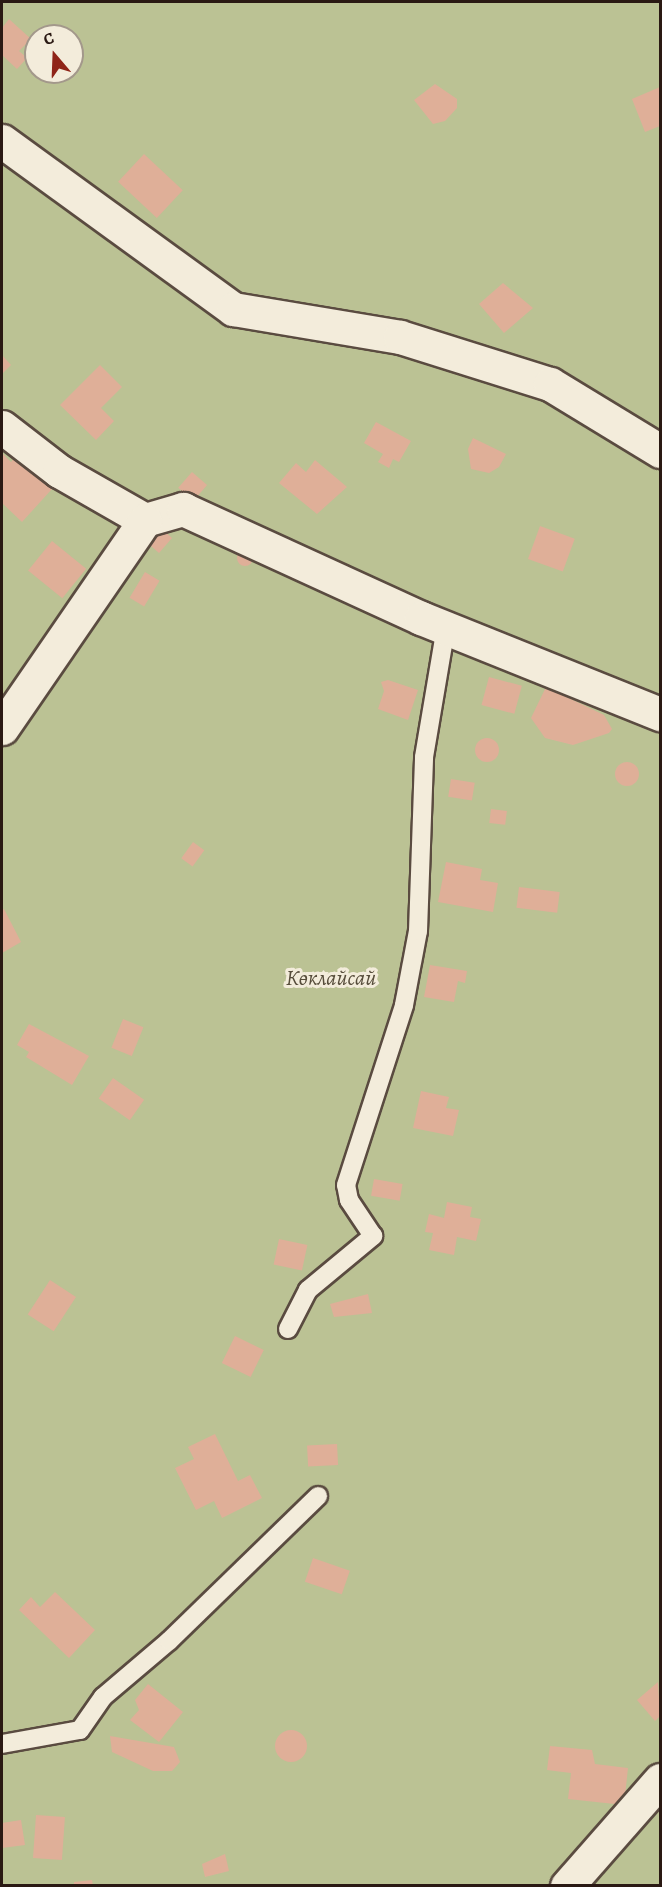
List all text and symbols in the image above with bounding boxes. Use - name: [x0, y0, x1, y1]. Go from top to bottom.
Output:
- north arrow: [24, 24, 84, 84]
- text: С: [41, 27, 57, 51]
- park label: Көклайсай: [286, 966, 376, 992]

